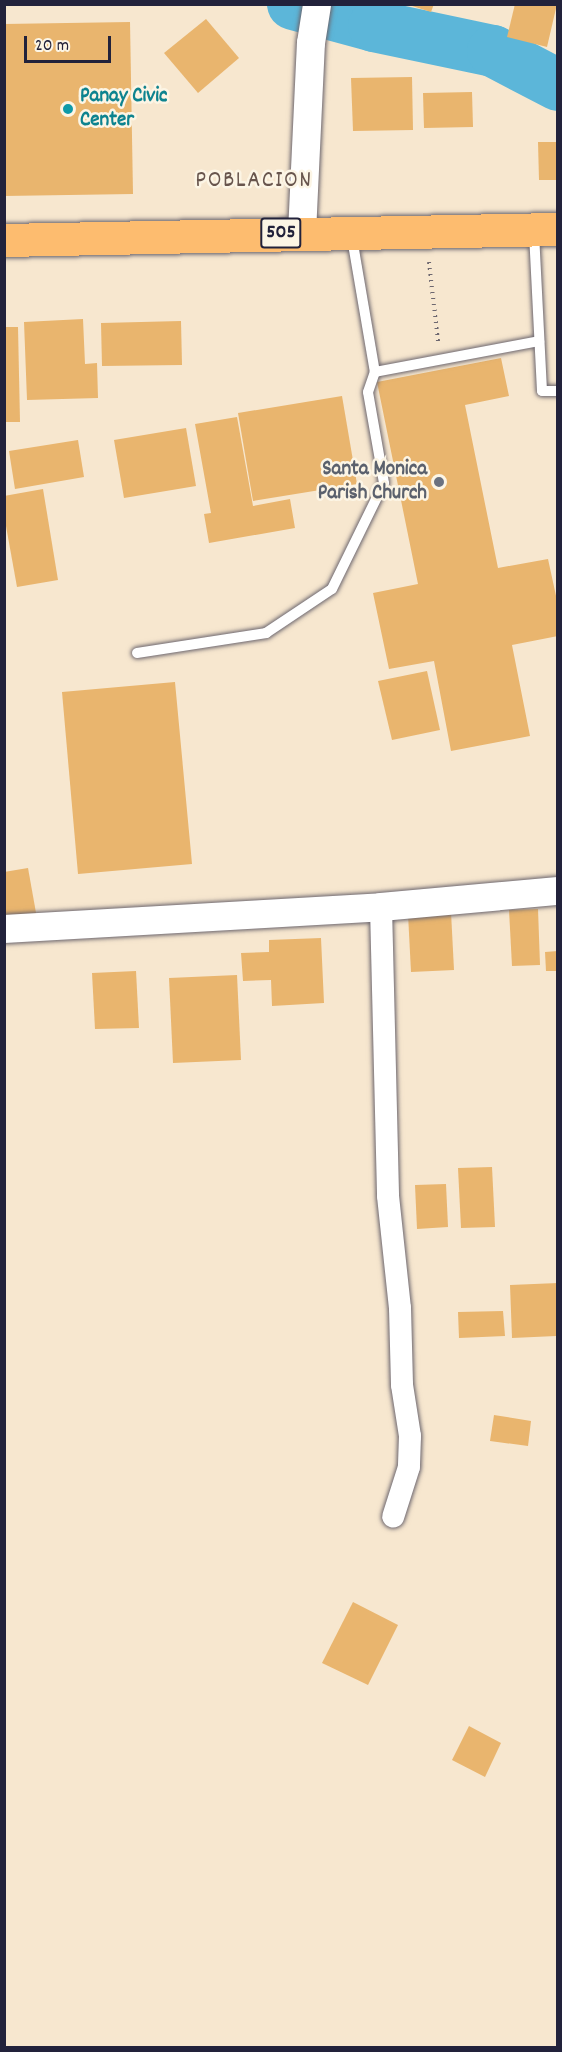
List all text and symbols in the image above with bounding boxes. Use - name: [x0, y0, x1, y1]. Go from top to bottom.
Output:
- scale bar: [27, 24, 114, 62]
- text: 20 m: [35, 34, 69, 59]
- place label: Panay Civic Center: [80, 84, 168, 134]
- marker: Panay Civic Center: [61, 102, 75, 116]
- district label: POBLACION: [195, 168, 313, 196]
- road number: 505: [260, 216, 302, 250]
- place label: Santa Monica Parish Church: [318, 457, 427, 507]
- marker: Santa Monica Parish Church: [432, 475, 446, 489]

